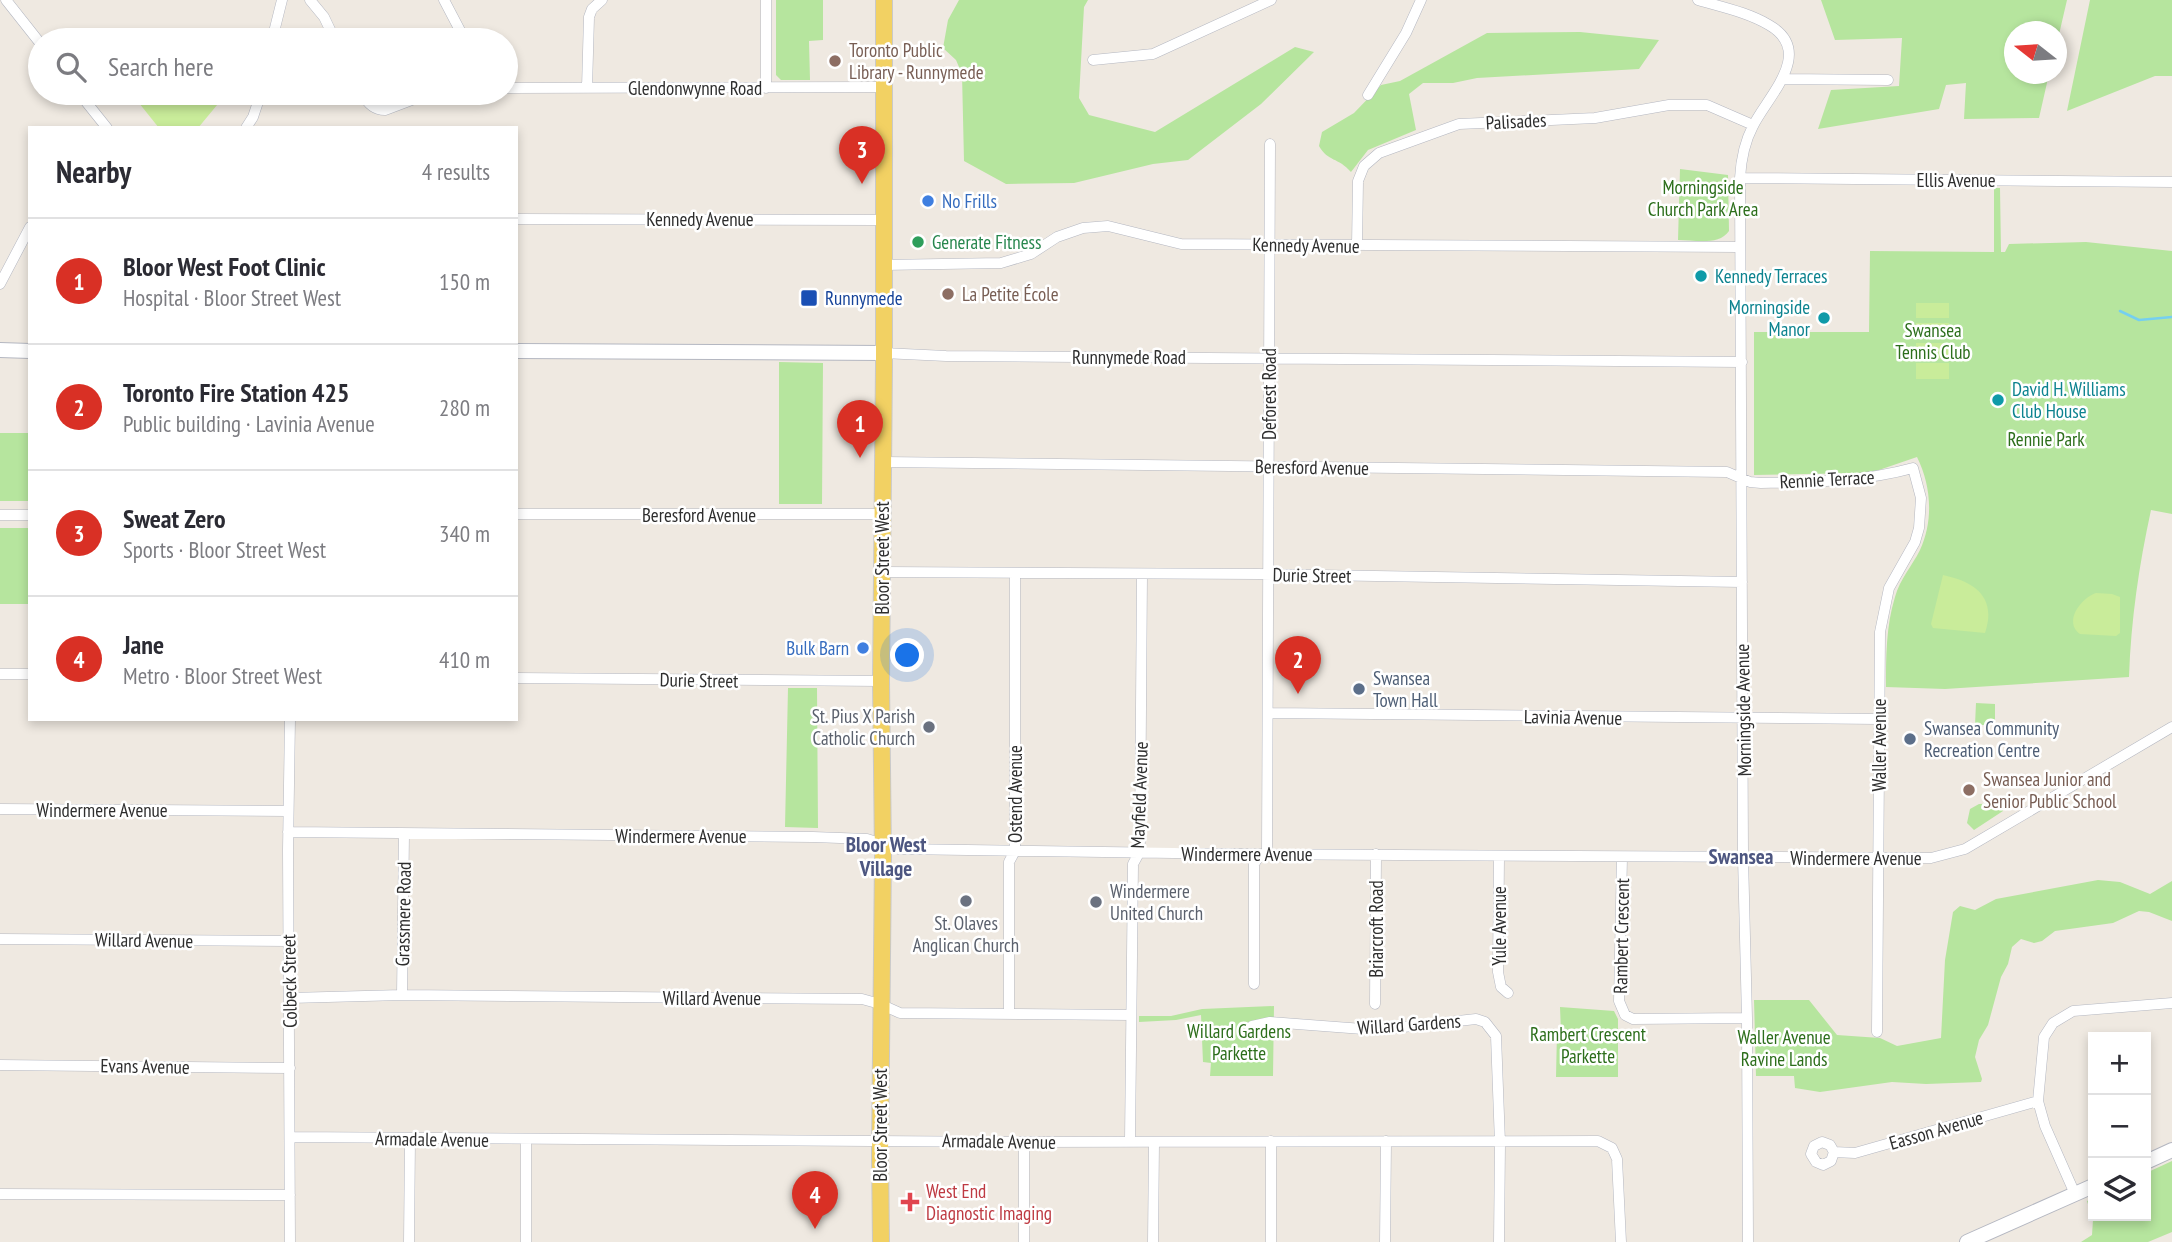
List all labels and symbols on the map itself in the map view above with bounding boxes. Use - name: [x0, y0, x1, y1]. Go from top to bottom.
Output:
- north arrow: [2004, 21, 2067, 84]
- place label: Toronto Public Library - Runnymede: [849, 38, 984, 84]
- marker: Toronto Public Library - Runnymede: [827, 53, 843, 69]
- street label: Glendonwynne Road: [628, 76, 762, 100]
- street label: Palisades: [1485, 107, 1547, 135]
- pin: 3: [839, 126, 885, 184]
- street label: Ellis Avenue: [1916, 168, 1996, 192]
- park label: Morningside Church Park Area: [1648, 175, 1758, 221]
- place label: No Frills: [942, 189, 997, 213]
- marker: No Frills: [920, 193, 936, 209]
- street label: Kennedy Avenue: [646, 207, 754, 231]
- place label: Generate Fitness: [932, 230, 1041, 254]
- street label: Kennedy Avenue: [1252, 232, 1360, 258]
- marker: Generate Fitness: [910, 234, 926, 250]
- place label: Kennedy Terraces: [1715, 264, 1827, 288]
- marker: Kennedy Terraces: [1693, 268, 1709, 284]
- place label: La Petite École: [962, 282, 1059, 306]
- place label: Runnymede: [825, 286, 903, 310]
- marker: La Petite École: [940, 286, 956, 302]
- marker: Runnymede: [799, 288, 819, 308]
- place label: Morningside Manor: [1729, 295, 1811, 341]
- marker: Morningside Manor: [1816, 310, 1832, 326]
- park label: Swansea Tennis Club: [1895, 318, 1971, 364]
- street label: Runnymede Road: [1072, 345, 1186, 369]
- street label: Deforest Road: [1257, 348, 1281, 440]
- place label: David H. Williams Club House: [2012, 377, 2126, 423]
- marker: David H. Williams Club House: [1990, 392, 2006, 408]
- pin: 1: [837, 400, 883, 458]
- park label: Rennie Park: [2007, 427, 2085, 451]
- street label: Beresford Avenue: [1255, 454, 1369, 480]
- street label: Rennie Terrace: [1779, 465, 1875, 493]
- street label: Bloor Street West: [870, 500, 894, 615]
- street label: Beresford Avenue: [642, 503, 756, 527]
- street label: Durie Street: [1272, 562, 1352, 588]
- place label: Bulk Barn: [786, 636, 849, 660]
- pin: 2: [1275, 636, 1321, 694]
- your location: [890, 638, 924, 672]
- marker: Bulk Barn: [855, 640, 871, 656]
- street label: Morningside Avenue: [1730, 643, 1756, 777]
- place label: Swansea Town Hall: [1373, 666, 1438, 712]
- street label: Durie Street: [659, 667, 739, 693]
- marker: Swansea Town Hall: [1351, 681, 1367, 697]
- street label: Waller Avenue: [1867, 698, 1891, 792]
- place label: St. Pius X Parish Catholic Church: [812, 704, 915, 750]
- street label: Lavinia Avenue: [1524, 704, 1623, 730]
- place label: Swansea Community Recreation Centre: [1924, 716, 2060, 762]
- marker: St. Pius X Parish Catholic Church: [921, 719, 937, 735]
- marker: Swansea Community Recreation Centre: [1902, 731, 1918, 747]
- street label: Mayfield Avenue: [1125, 741, 1153, 849]
- street label: Ostend Avenue: [1003, 745, 1027, 843]
- place label: Swansea Junior and Senior Public School: [1983, 767, 2117, 813]
- marker: Swansea Junior and Senior Public School: [1961, 782, 1977, 798]
- street label: Windermere Avenue: [36, 798, 168, 822]
- street label: Windermere Avenue: [615, 824, 747, 848]
- district label: Bloor West Village: [846, 831, 926, 882]
- street label: Windermere Avenue: [1181, 842, 1313, 866]
- district label: Swansea: [1709, 843, 1774, 870]
- street label: Windermere Avenue: [1790, 846, 1922, 870]
- street label: Grassmere Road: [390, 861, 416, 967]
- street label: Rambert Crescent: [1608, 877, 1634, 994]
- place label: Windermere United Church: [1110, 879, 1203, 925]
- street label: Briarcroft Road: [1364, 880, 1388, 978]
- street label: Yule Avenue: [1487, 886, 1511, 966]
- marker: St. Olaves Anglican Church: [958, 893, 974, 909]
- marker: Windermere United Church: [1088, 894, 1104, 910]
- place label: St. Olaves Anglican Church: [913, 911, 1019, 957]
- street label: Willard Avenue: [95, 927, 194, 953]
- street label: Colbeck Street: [276, 933, 302, 1028]
- street label: Willard Avenue: [663, 986, 761, 1010]
- street label: Willard Gardens: [1356, 1008, 1462, 1040]
- park label: Willard Gardens Parkette: [1187, 1019, 1291, 1065]
- park label: Rambert Crescent Parkette: [1530, 1022, 1647, 1068]
- park label: Waller Avenue Ravine Lands: [1737, 1025, 1831, 1071]
- street label: Evans Avenue: [100, 1053, 190, 1079]
- street label: Bloor Street West: [868, 1067, 892, 1182]
- street label: Easson Avenue: [1886, 1105, 1986, 1155]
- street label: Armadale Avenue: [375, 1126, 489, 1152]
- street label: Armadale Avenue: [942, 1128, 1056, 1154]
- pin: 4: [792, 1171, 838, 1229]
- place label: West End Diagnostic Imaging: [926, 1179, 1052, 1225]
- marker: West End Diagnostic Imaging: [900, 1192, 920, 1212]

